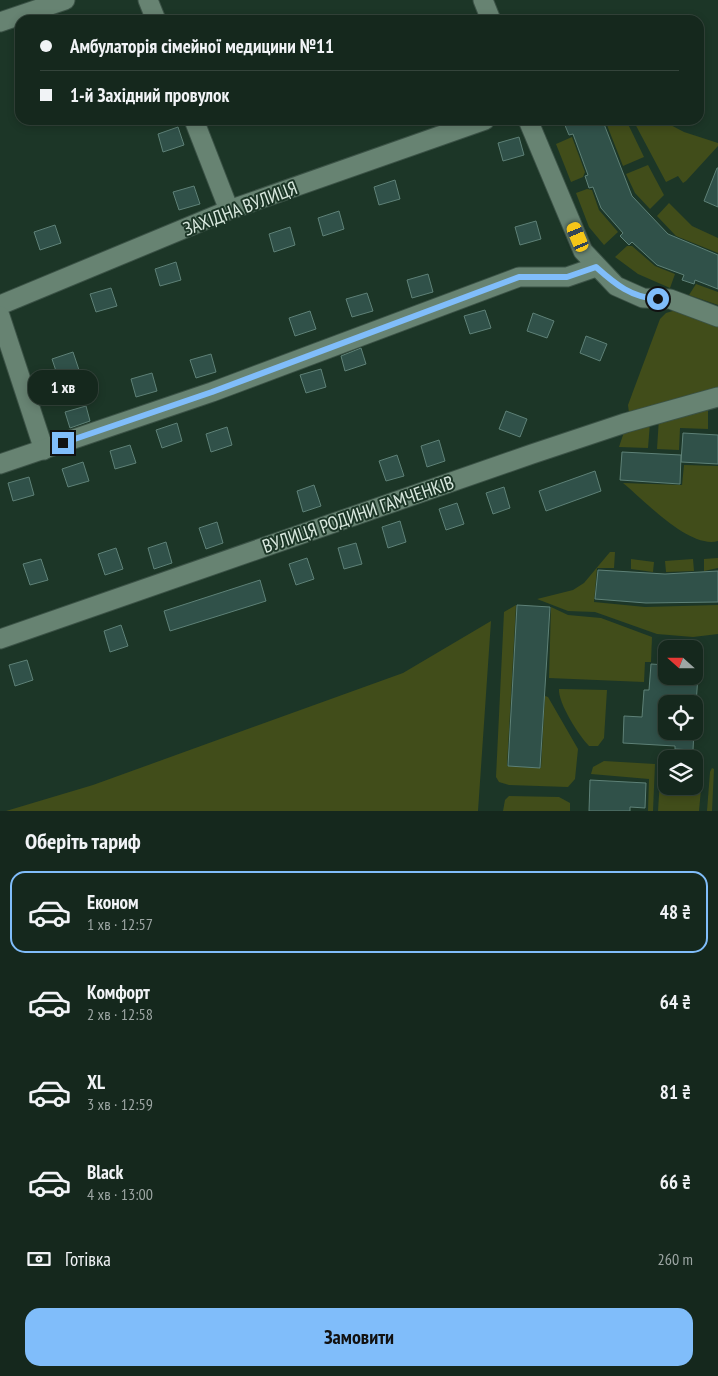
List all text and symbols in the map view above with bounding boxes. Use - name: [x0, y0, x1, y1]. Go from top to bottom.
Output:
- text: Амбулаторія сімейної медицини №11: [70, 34, 334, 58]
- text: 1-й Західний провулок: [70, 83, 229, 107]
- street label: ЗАХІДНА ВУЛИЦЯ: [180, 175, 300, 241]
- car: [565, 220, 590, 254]
- route start: [647, 288, 669, 310]
- callout: 1 хв: [28, 370, 98, 406]
- text: 1 хв: [51, 377, 75, 397]
- route end: [52, 432, 74, 454]
- street label: ВУЛИЦЯ РОДИНИ ГАМЧЕНКІВ: [259, 470, 457, 558]
- north arrow: [658, 640, 702, 685]
- map controls: [658, 640, 703, 795]
- button: locate: [658, 695, 703, 740]
- button: layers: [658, 750, 703, 795]
- text: Оберіть тариф: [25, 827, 141, 855]
- icon: car: [27, 890, 72, 935]
- text: Економ: [87, 890, 139, 914]
- text: 48 ₴: [660, 900, 691, 924]
- text: 1 хв · 12:57: [87, 914, 153, 934]
- icon: car: [27, 980, 72, 1025]
- text: Комфорт: [87, 980, 150, 1004]
- text: 64 ₴: [660, 990, 691, 1014]
- text: 2 хв · 12:58: [87, 1004, 153, 1024]
- icon: car: [27, 1070, 72, 1115]
- text: XL: [87, 1070, 105, 1094]
- text: 81 ₴: [660, 1080, 691, 1104]
- text: 3 хв · 12:59: [87, 1094, 153, 1114]
- icon: car: [27, 1160, 72, 1205]
- text: Black: [87, 1160, 123, 1184]
- text: 66 ₴: [660, 1170, 691, 1194]
- text: 4 хв · 13:00: [87, 1184, 153, 1204]
- icon: cash: [25, 1245, 53, 1273]
- text: Готівка: [65, 1247, 111, 1271]
- text: 260 m: [658, 1249, 693, 1269]
- button: Замовити: [25, 1308, 693, 1366]

